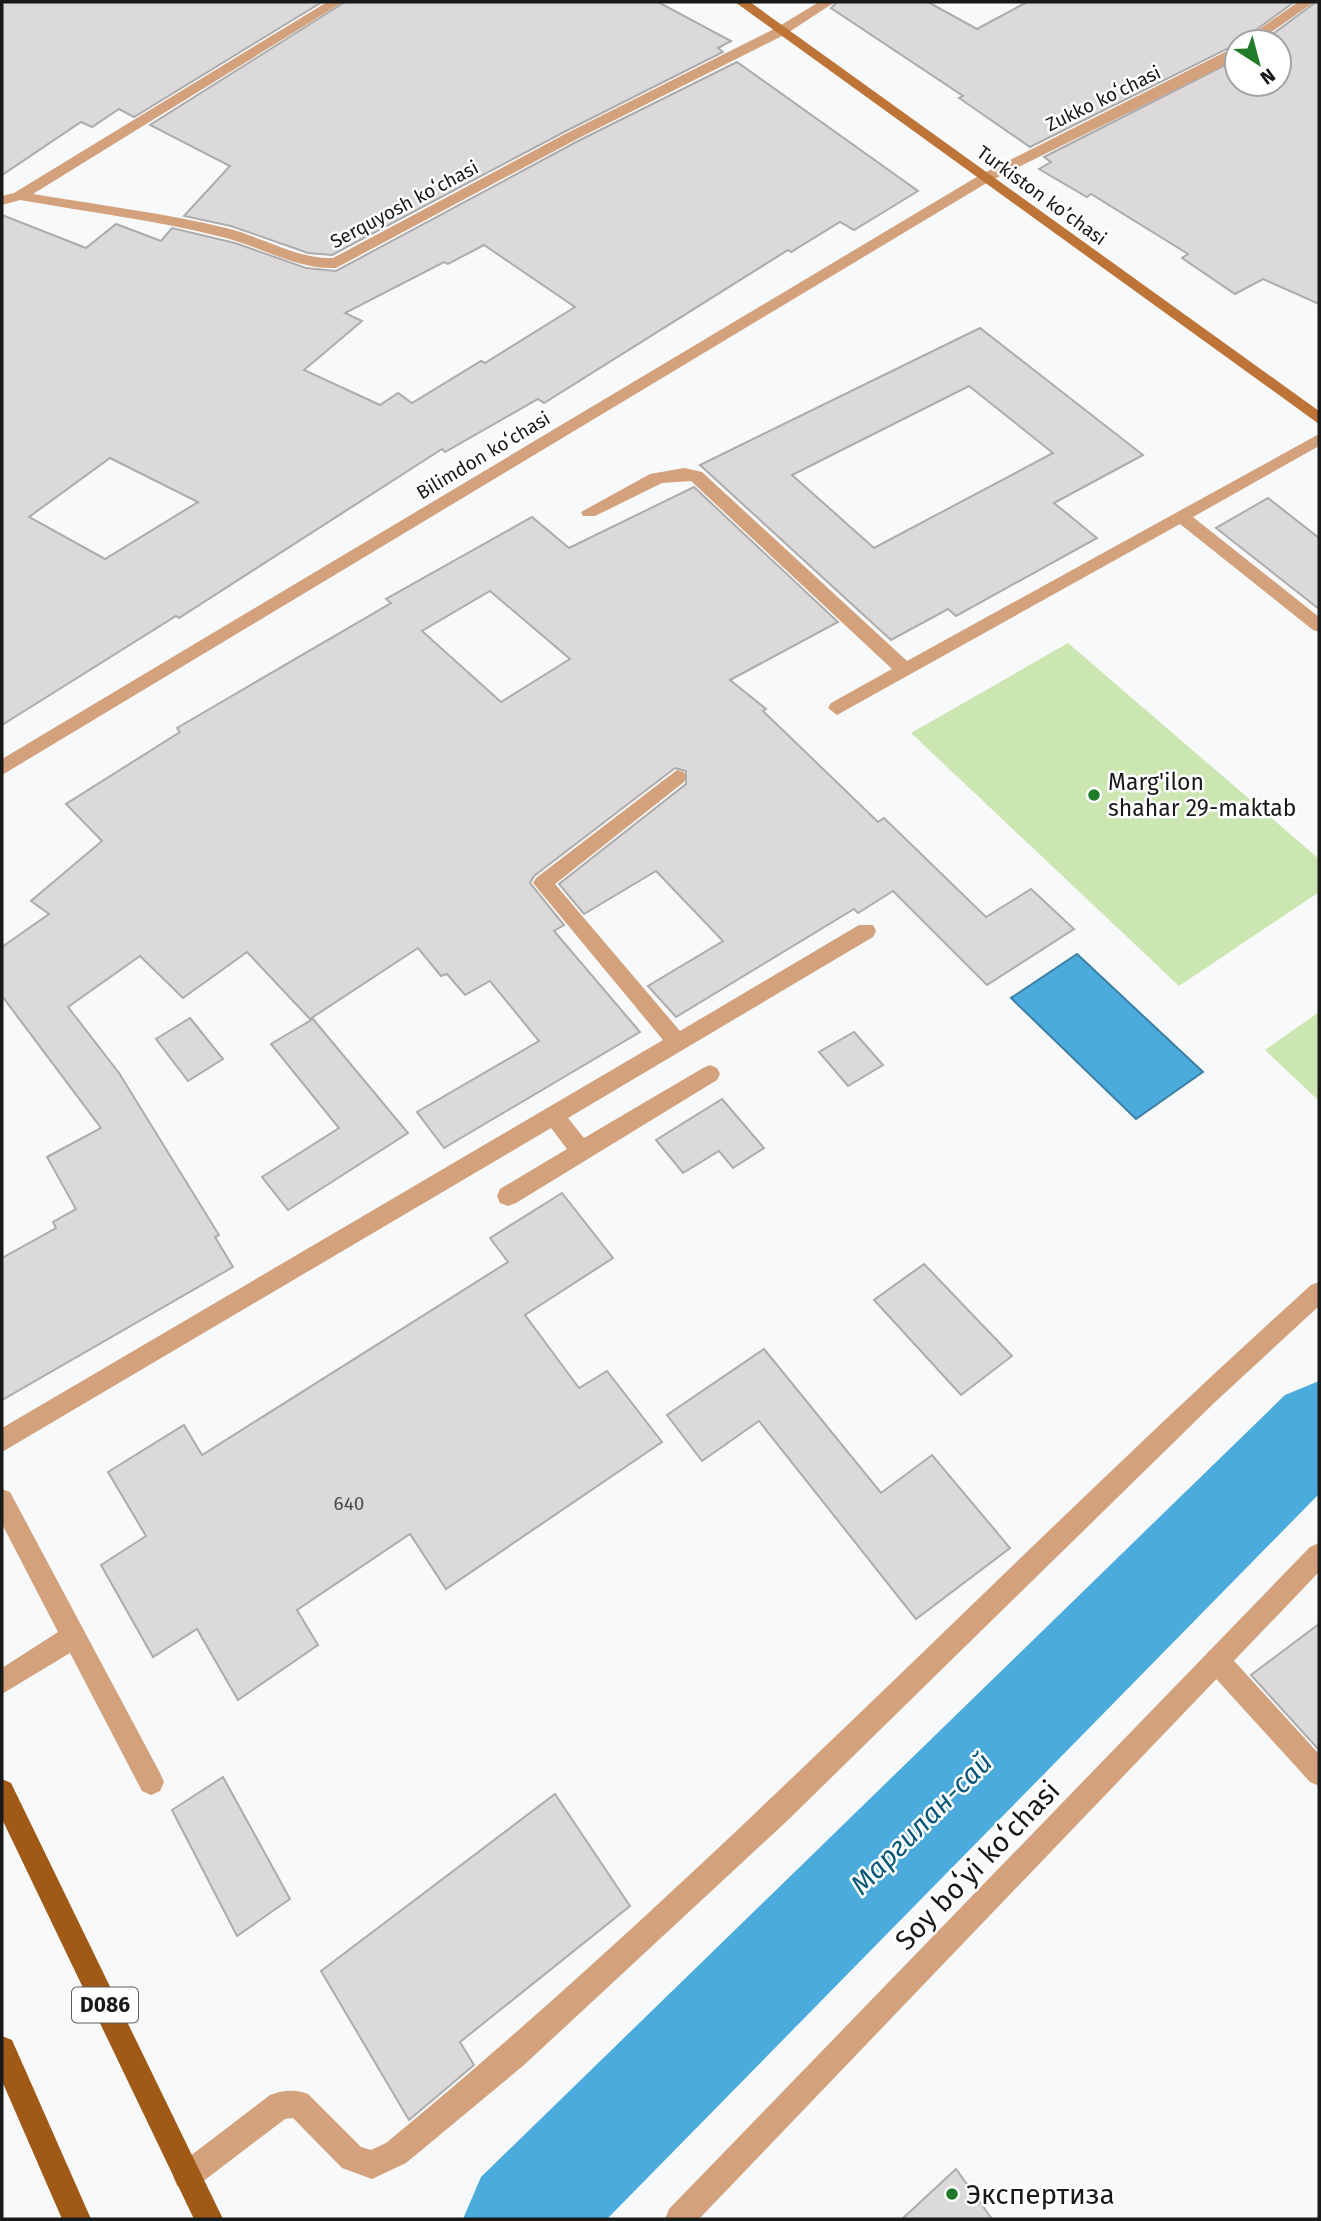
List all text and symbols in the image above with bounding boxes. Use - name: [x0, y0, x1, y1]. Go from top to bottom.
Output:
- north arrow: [1223, 28, 1293, 98]
- street label: Zukko koʻchasi: [1042, 61, 1164, 136]
- text: N: [1256, 63, 1280, 89]
- street label: Turkiston ko’chasi: [972, 141, 1111, 250]
- street label: Serquyosh koʻchasi: [326, 156, 482, 253]
- street label: Bilimdon koʻchasi: [412, 406, 554, 504]
- place label: Marg'ilon shahar 29-maktab: [1108, 768, 1297, 822]
- marker: Marg'ilon shahar 29-maktab: [1086, 787, 1102, 803]
- house number: 640: [334, 1492, 364, 1515]
- water label: Маргилан-сай: [844, 1746, 999, 1901]
- street label: Soy boʻyi koʻchasi: [888, 1774, 1066, 1957]
- road number: D086: [72, 1988, 138, 2022]
- place label: Экспертиза: [966, 2178, 1115, 2211]
- marker: Экспертиза: [944, 2186, 960, 2202]

